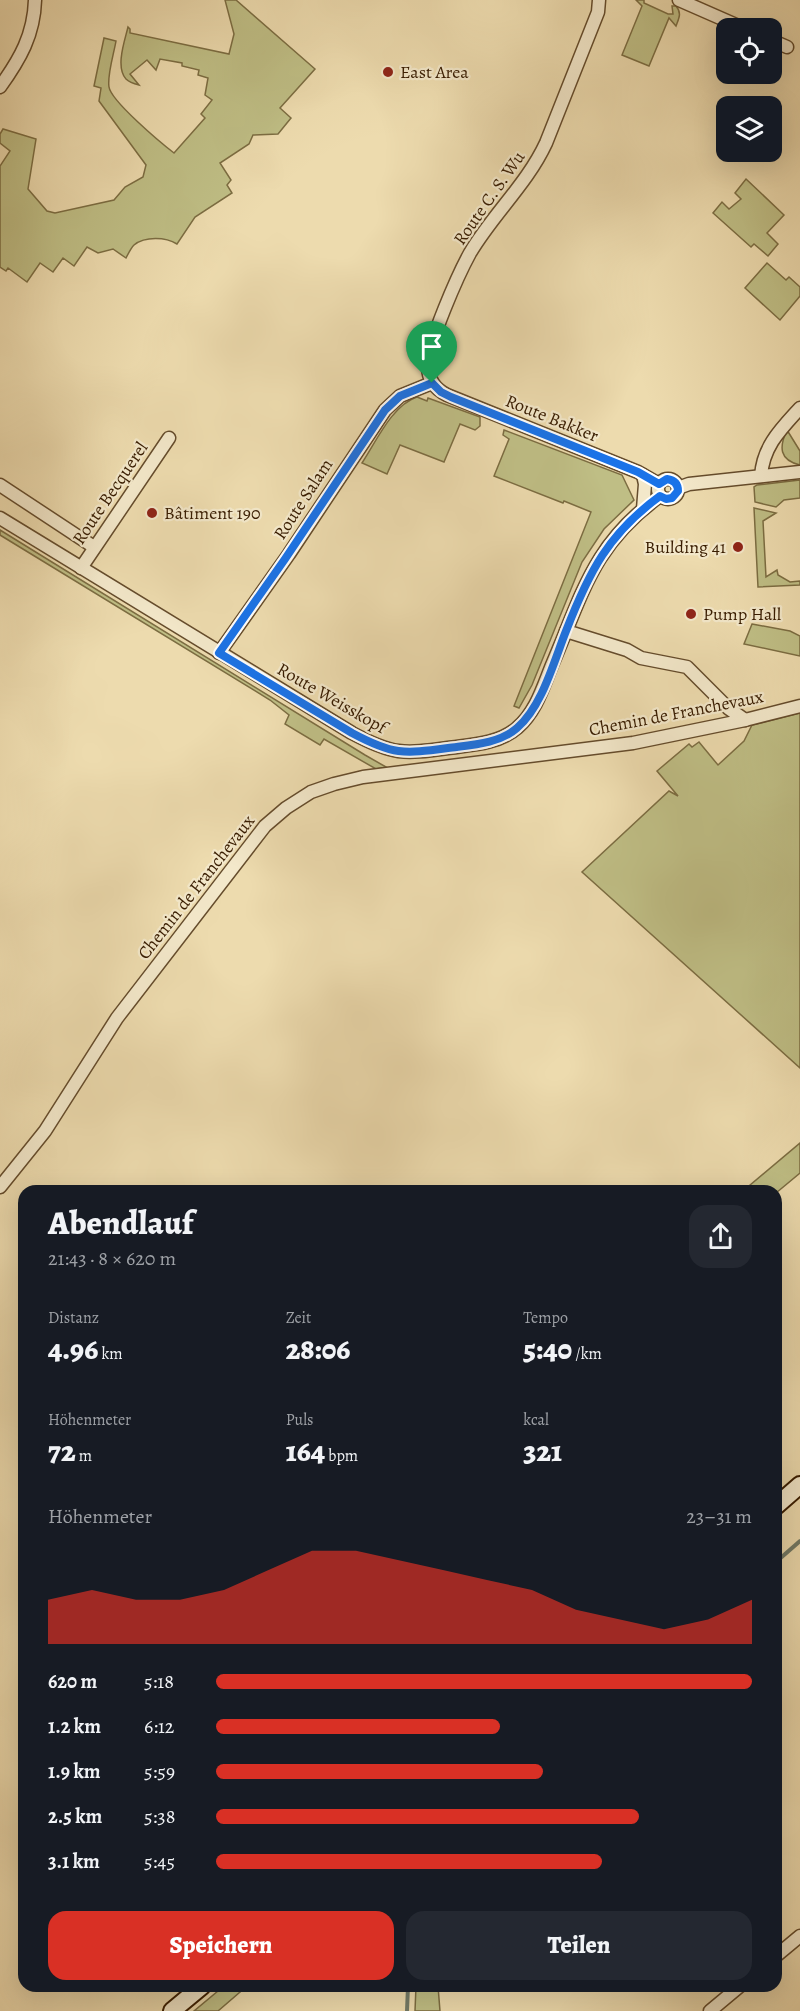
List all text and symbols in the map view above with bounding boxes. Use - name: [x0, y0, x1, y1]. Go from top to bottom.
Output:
- map controls: [716, 18, 782, 162]
- button: locate: [716, 18, 782, 84]
- place label: East Area: [400, 60, 469, 84]
- marker: East Area: [381, 65, 395, 79]
- button: layers: [716, 96, 782, 162]
- street label: Route C. S. Wu: [448, 146, 530, 250]
- pin: [406, 321, 457, 383]
- icon: arrive: [415, 330, 448, 363]
- street label: Route Bakker: [502, 388, 602, 448]
- street label: Route Becquerel: [67, 436, 154, 549]
- street label: Route Salam: [268, 454, 338, 544]
- place label: Bâtiment 190: [164, 501, 261, 525]
- marker: Bâtiment 190: [145, 506, 159, 520]
- place label: Building 41: [645, 535, 726, 559]
- marker: Building 41: [731, 540, 745, 554]
- place label: Pump Hall: [703, 602, 782, 626]
- marker: Pump Hall: [684, 607, 698, 621]
- street label: Route Weisskopf: [273, 657, 394, 741]
- street label: Chemin de Franchevaux: [587, 684, 766, 742]
- street label: Chemin de Franchevaux: [132, 809, 260, 964]
- text: Abendlauf: [48, 1200, 193, 1245]
- button: share: [689, 1205, 752, 1268]
- text: 21:43 · 8 × 620 m: [48, 1245, 176, 1272]
- text: Distanz: [48, 1307, 99, 1329]
- text: Zeit: [286, 1307, 311, 1329]
- text: Tempo: [523, 1307, 568, 1329]
- text: 4.96: [48, 1329, 98, 1369]
- text: 28:06: [286, 1329, 350, 1369]
- text: 5:40: [523, 1329, 572, 1369]
- text: km: [98, 1343, 123, 1365]
- text: /km: [572, 1343, 602, 1365]
- text: Höhenmeter: [48, 1409, 131, 1431]
- text: Puls: [286, 1409, 313, 1431]
- text: kcal: [523, 1409, 549, 1431]
- text: 72: [48, 1431, 76, 1471]
- text: 164: [286, 1431, 325, 1471]
- text: 321: [523, 1431, 562, 1471]
- text: m: [76, 1445, 92, 1467]
- text: bpm: [325, 1445, 358, 1467]
- text: Höhenmeter: [48, 1503, 152, 1530]
- text: 23–31 m: [686, 1503, 752, 1530]
- text: 620 m: [48, 1668, 97, 1695]
- text: 5:18: [144, 1668, 174, 1695]
- text: 1.2 km: [48, 1713, 101, 1740]
- text: 6:12: [144, 1713, 174, 1740]
- text: 1.9 km: [48, 1758, 101, 1785]
- text: 5:59: [144, 1758, 175, 1785]
- text: 2.5 km: [48, 1803, 102, 1830]
- text: 5:38: [144, 1803, 175, 1830]
- text: 3.1 km: [48, 1848, 100, 1875]
- text: 5:45: [144, 1848, 175, 1875]
- button: Speichern: [48, 1911, 394, 1980]
- button: Teilen: [406, 1911, 752, 1980]

